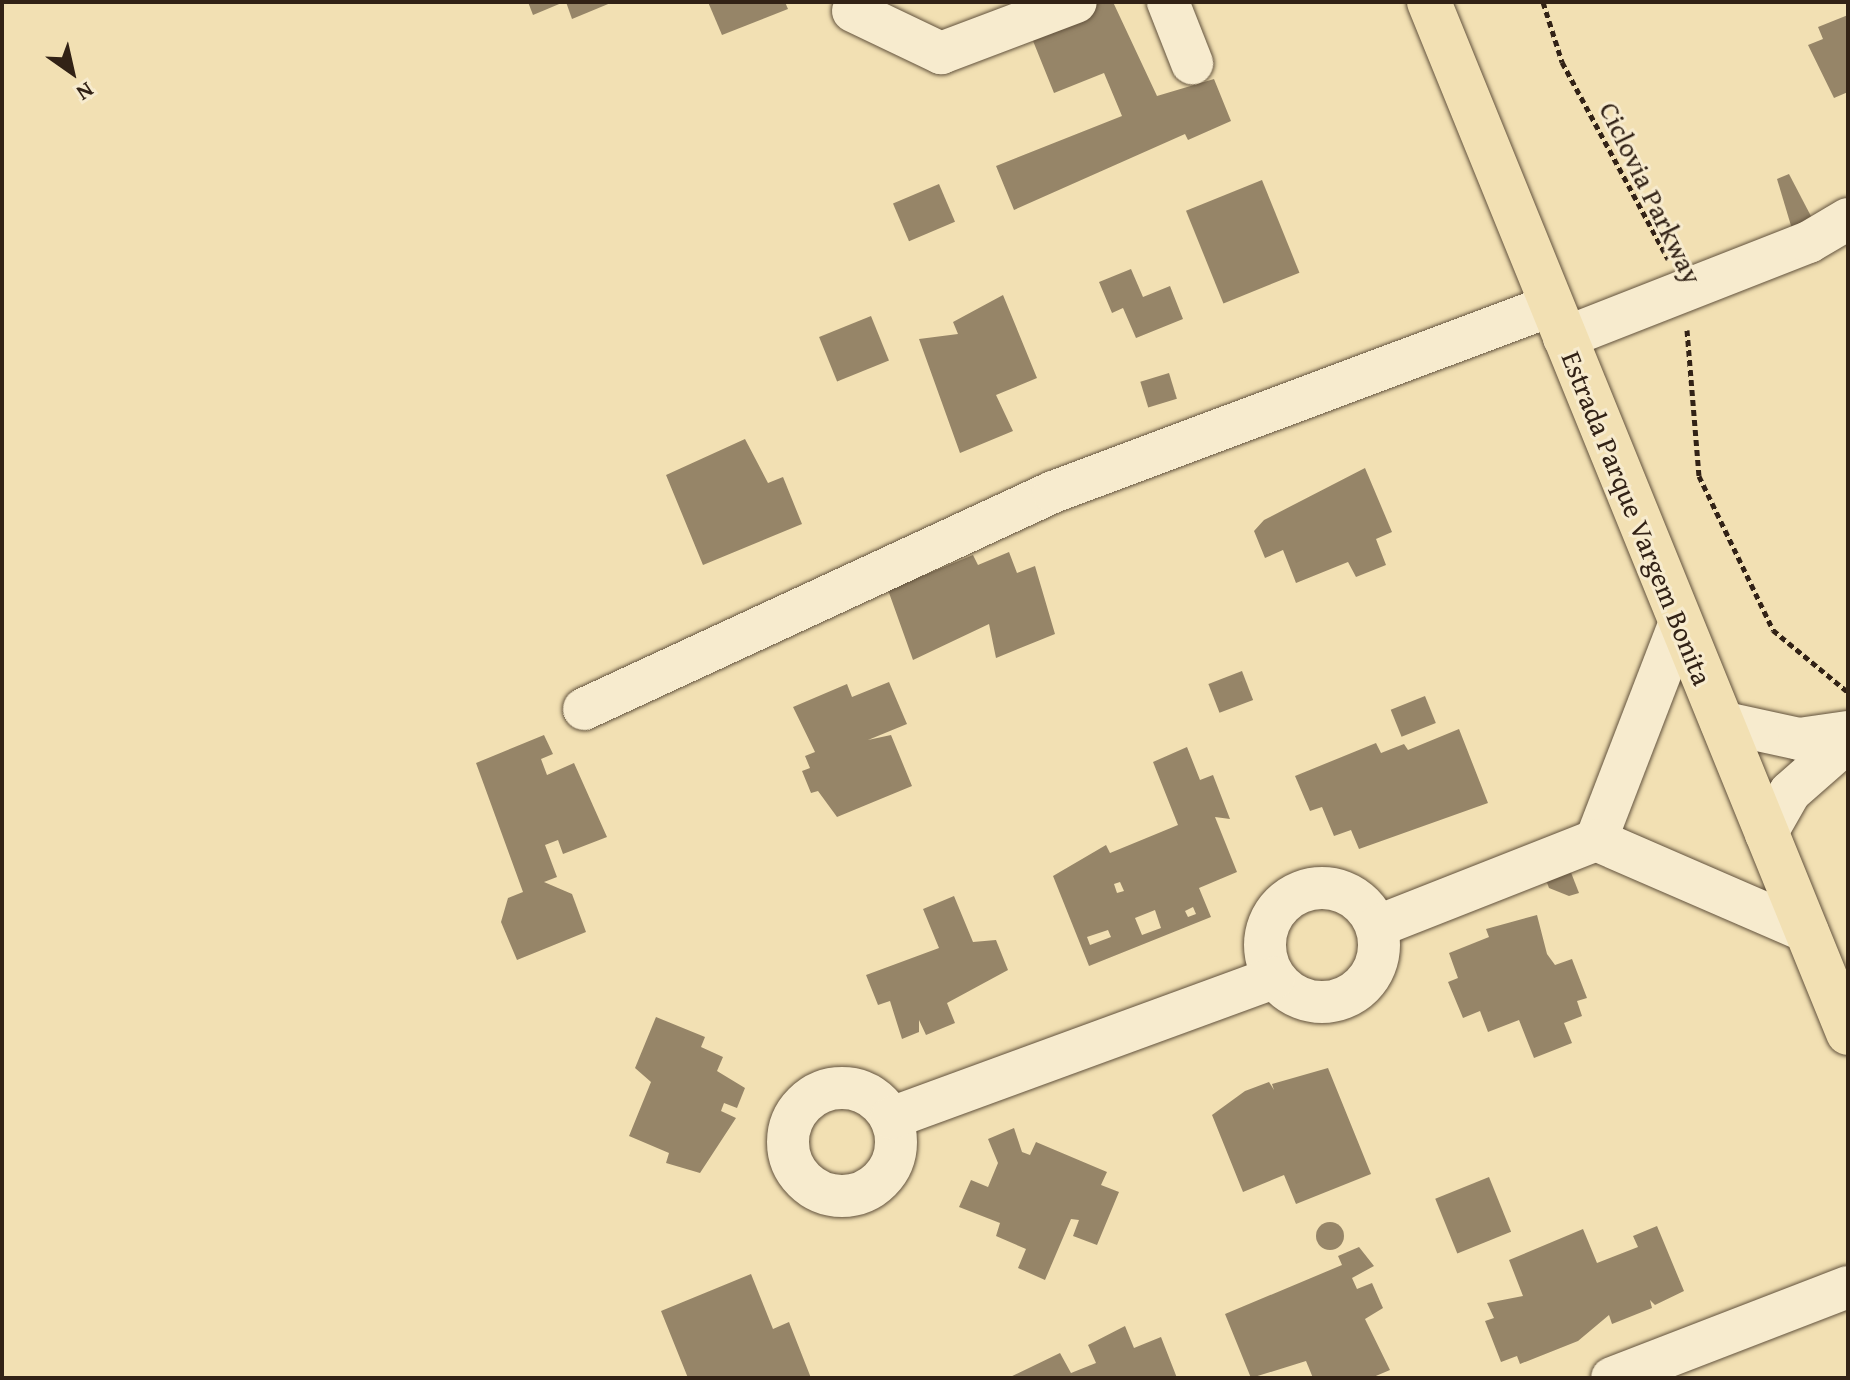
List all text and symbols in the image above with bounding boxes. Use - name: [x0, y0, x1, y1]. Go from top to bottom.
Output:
- north arrow: [32, 32, 112, 112]
- text: N: [70, 75, 100, 109]
- street label: Ciclovia Parkway: [1592, 96, 1710, 290]
- street label: Estrada Parque Vargem Bonita: [1555, 346, 1719, 690]

